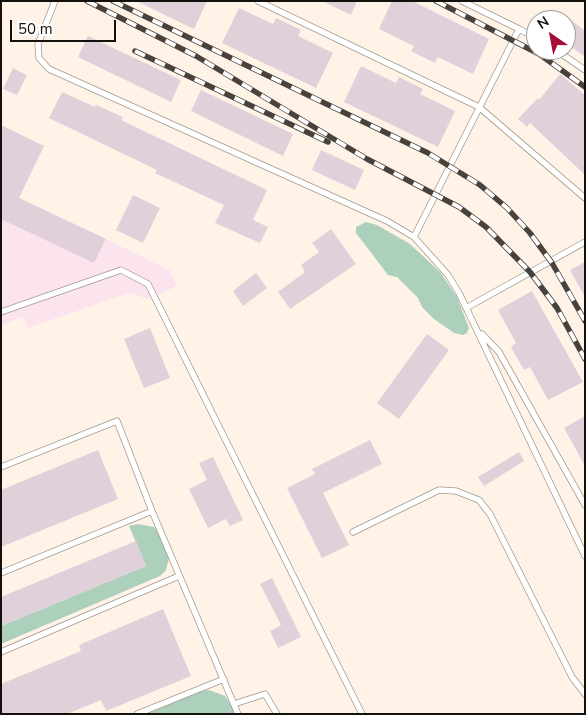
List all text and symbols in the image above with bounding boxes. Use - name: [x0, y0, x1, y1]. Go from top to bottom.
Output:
- scale bar: [12, 10, 119, 42]
- north arrow: [526, 10, 576, 60]
- text: N: [534, 12, 553, 34]
- text: 50 m: [18, 19, 53, 39]

